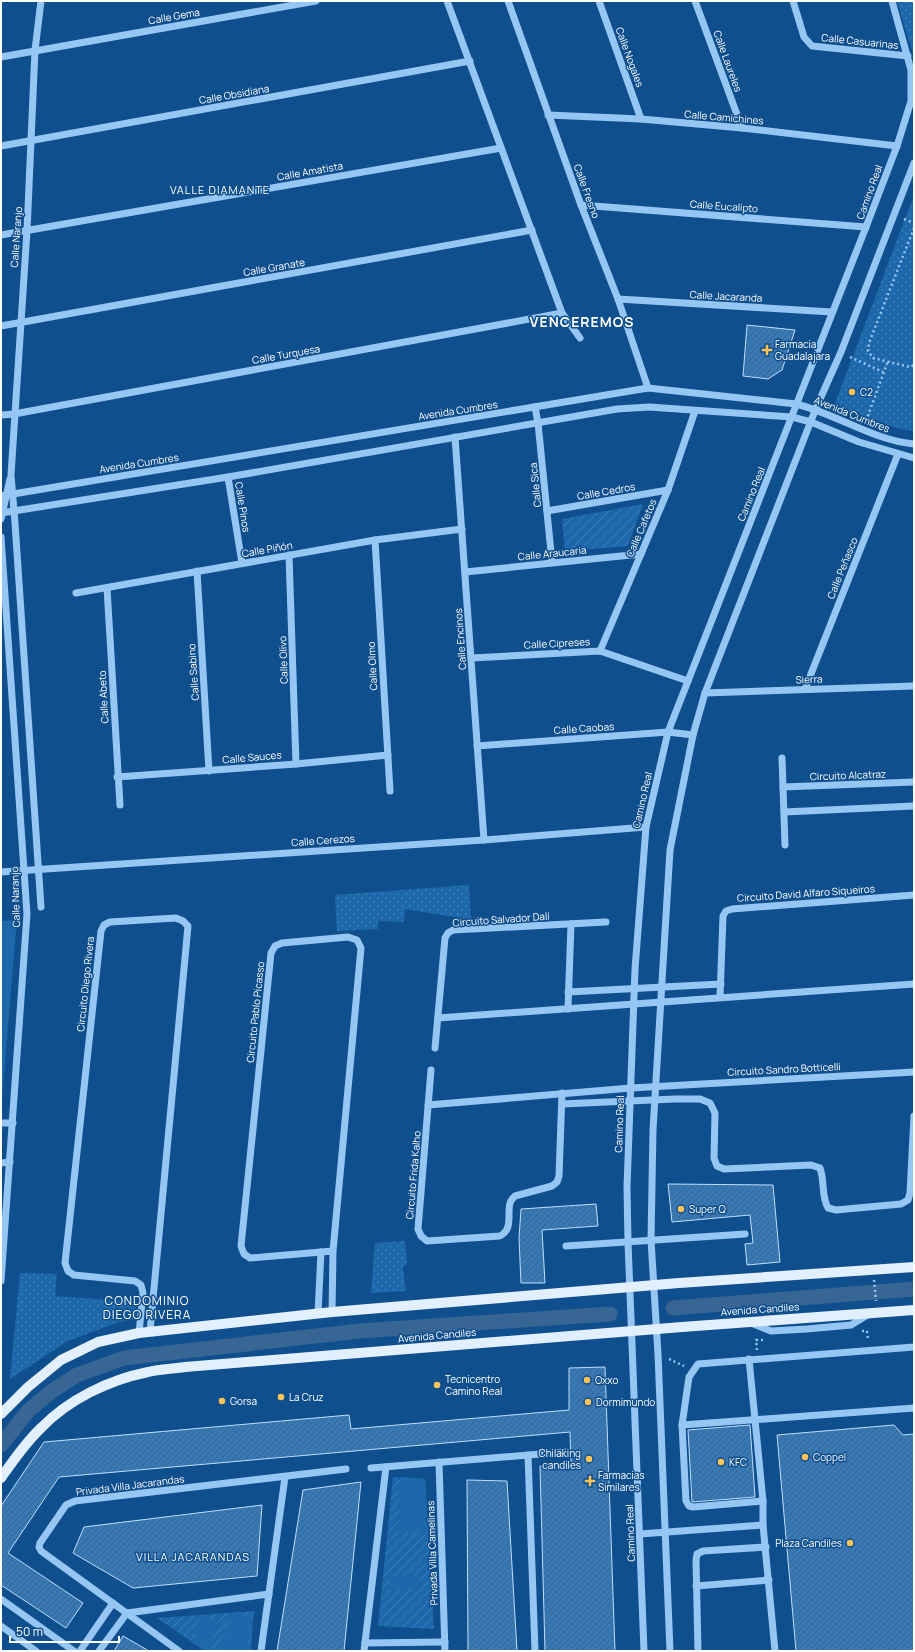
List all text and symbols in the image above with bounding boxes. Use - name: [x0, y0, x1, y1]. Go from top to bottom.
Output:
- street label: Calle Gema: [147, 5, 201, 27]
- street label: Calle Nogales: [613, 25, 647, 89]
- street label: Calle Laureles: [710, 28, 746, 94]
- street label: Calle Casuarinas: [821, 30, 899, 52]
- street label: Calle Obsidiana: [198, 81, 270, 107]
- street label: Calle Camichines: [684, 107, 764, 127]
- street label: Calle Amatista: [276, 158, 344, 184]
- street label: Calle Fresno: [571, 162, 603, 220]
- street label: Camino Real: [853, 163, 885, 221]
- district label: VALLE DIAMANTE: [170, 182, 270, 197]
- street label: Calle Eucalipto: [689, 197, 759, 215]
- street label: Calle Naranjo: [7, 206, 25, 268]
- street label: Calle Granate: [242, 255, 306, 279]
- street label: Calle Jacaranda: [689, 287, 763, 305]
- district label: VENCEREMOS: [530, 312, 634, 331]
- place label: Farmacia Guadalajara: [775, 337, 830, 363]
- street label: Calle Turquesa: [251, 341, 321, 367]
- marker: Farmacia Guadalajara: [762, 345, 772, 355]
- place label: C2: [860, 385, 873, 399]
- marker: C2: [847, 387, 857, 397]
- street label: Avenida Cumbres: [812, 392, 892, 436]
- street label: Avenida Cumbres: [417, 397, 499, 423]
- street label: Avenida Cumbres: [98, 450, 180, 476]
- street label: Calle Sica: [526, 462, 544, 508]
- street label: Camino Real: [734, 465, 768, 523]
- street label: Calle Cedros: [576, 479, 636, 503]
- street label: Calle Pinos: [232, 481, 254, 533]
- street label: Calle Cafetos: [622, 497, 660, 559]
- street label: Calle Peñasco: [823, 535, 861, 601]
- street label: Calle Piñón: [240, 538, 294, 560]
- street label: Calle Araucaria: [517, 542, 587, 564]
- street label: Calle Encinos: [451, 608, 469, 670]
- street label: Calle Cipreses: [524, 634, 590, 652]
- street label: Calle Olivo: [275, 636, 291, 684]
- street label: Calle Olmo: [364, 641, 380, 691]
- street label: Calle Sabino: [184, 643, 202, 701]
- street label: Calle Abeto: [95, 670, 111, 724]
- street label: Sierra: [795, 672, 823, 686]
- street label: Calle Caobas: [553, 719, 615, 737]
- street label: Calle Sauces: [222, 747, 282, 767]
- street label: Circuito Alcatraz: [810, 767, 886, 783]
- street label: Camino Real: [629, 771, 655, 829]
- street label: Calle Cerezos: [291, 831, 355, 849]
- street label: Calle Naranjo: [7, 866, 23, 928]
- street label: Circuito David Alfaro Siqueiros: [737, 881, 875, 905]
- street label: Circuito Salvador Dalí: [452, 909, 551, 929]
- street label: Circuito Diego Rivera: [73, 936, 97, 1032]
- street label: Circuito Pablo Picasso: [243, 961, 267, 1063]
- street label: Circuito Sandro Botticelli: [727, 1059, 841, 1079]
- street label: Camino Real: [611, 1095, 627, 1153]
- street label: Circuito Frida Kalho: [402, 1130, 424, 1220]
- place label: Super Q: [689, 1202, 726, 1216]
- marker: Super Q: [676, 1204, 686, 1214]
- district label: CONDOMINIO DIEGO RIVERA: [103, 1292, 191, 1323]
- street label: Avenida Candiles: [720, 1299, 800, 1319]
- street label: Avenida Candiles: [397, 1325, 477, 1345]
- place label: Tecnicentro Camino Real: [445, 1372, 502, 1398]
- place label: Oxxo: [595, 1373, 618, 1387]
- marker: Oxxo: [582, 1375, 592, 1385]
- marker: Tecnicentro Camino Real: [432, 1380, 442, 1390]
- place label: La Cruz: [289, 1390, 324, 1404]
- marker: La Cruz: [276, 1392, 286, 1402]
- place label: Gorsa: [230, 1394, 257, 1408]
- place label: Dormimundo: [596, 1395, 655, 1409]
- marker: Gorsa: [217, 1396, 227, 1406]
- marker: Dormimundo: [583, 1397, 593, 1407]
- place label: Chilaking candiles: [539, 1446, 581, 1472]
- place label: Coppel: [813, 1450, 846, 1464]
- marker: Coppel: [800, 1452, 810, 1462]
- marker: Chilaking candiles: [584, 1454, 594, 1464]
- place label: KFC: [729, 1455, 747, 1469]
- marker: KFC: [716, 1457, 726, 1467]
- place label: Farmacias Similares: [598, 1468, 645, 1494]
- street label: Privada Villa Jacarandas: [75, 1471, 185, 1499]
- marker: Farmacias Similares: [585, 1476, 595, 1486]
- street label: Privada Villa Camelinas: [423, 1500, 441, 1606]
- street label: Camino Real: [622, 1504, 638, 1562]
- place label: Plaza Candiles: [775, 1536, 842, 1550]
- marker: Plaza Candiles: [845, 1538, 855, 1548]
- district label: VILLA JACARANDAS: [136, 1549, 250, 1564]
- scale bar: [10, 1618, 119, 1644]
- text: 50 m: [16, 1623, 43, 1640]

